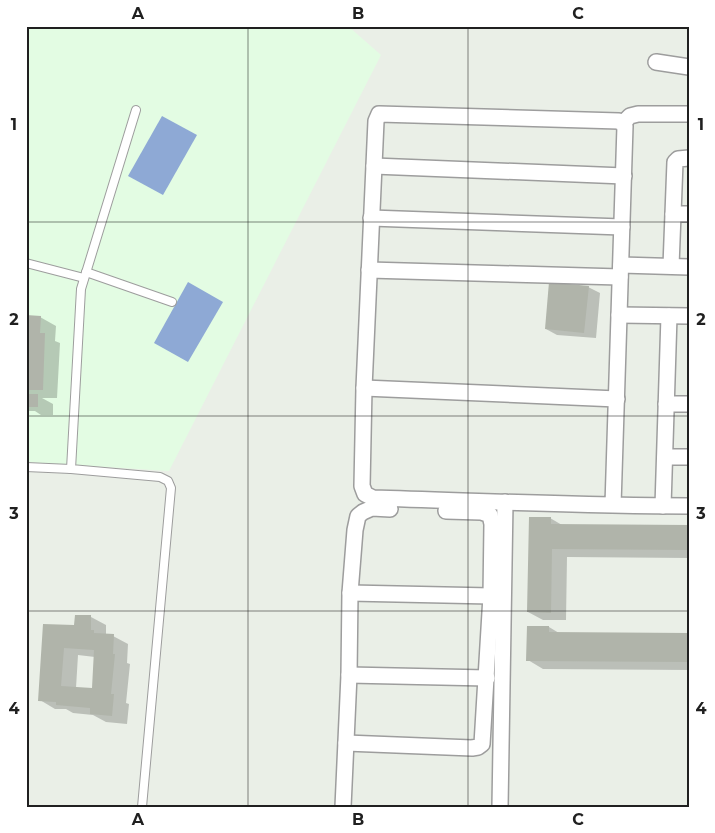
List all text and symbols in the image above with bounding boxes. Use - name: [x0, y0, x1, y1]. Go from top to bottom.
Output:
- text: A: [131, 4, 145, 23]
- text: B: [352, 4, 364, 23]
- text: C: [572, 4, 584, 23]
- text: 1: [11, 115, 17, 134]
- text: 1: [698, 115, 704, 134]
- text: 2: [9, 310, 19, 329]
- text: 2: [696, 310, 706, 329]
- text: 3: [8, 504, 19, 523]
- text: 3: [695, 504, 706, 523]
- text: 4: [8, 699, 20, 718]
- text: 4: [695, 699, 707, 718]
- text: A: [131, 810, 145, 829]
- text: B: [352, 810, 364, 829]
- text: C: [572, 810, 584, 829]

